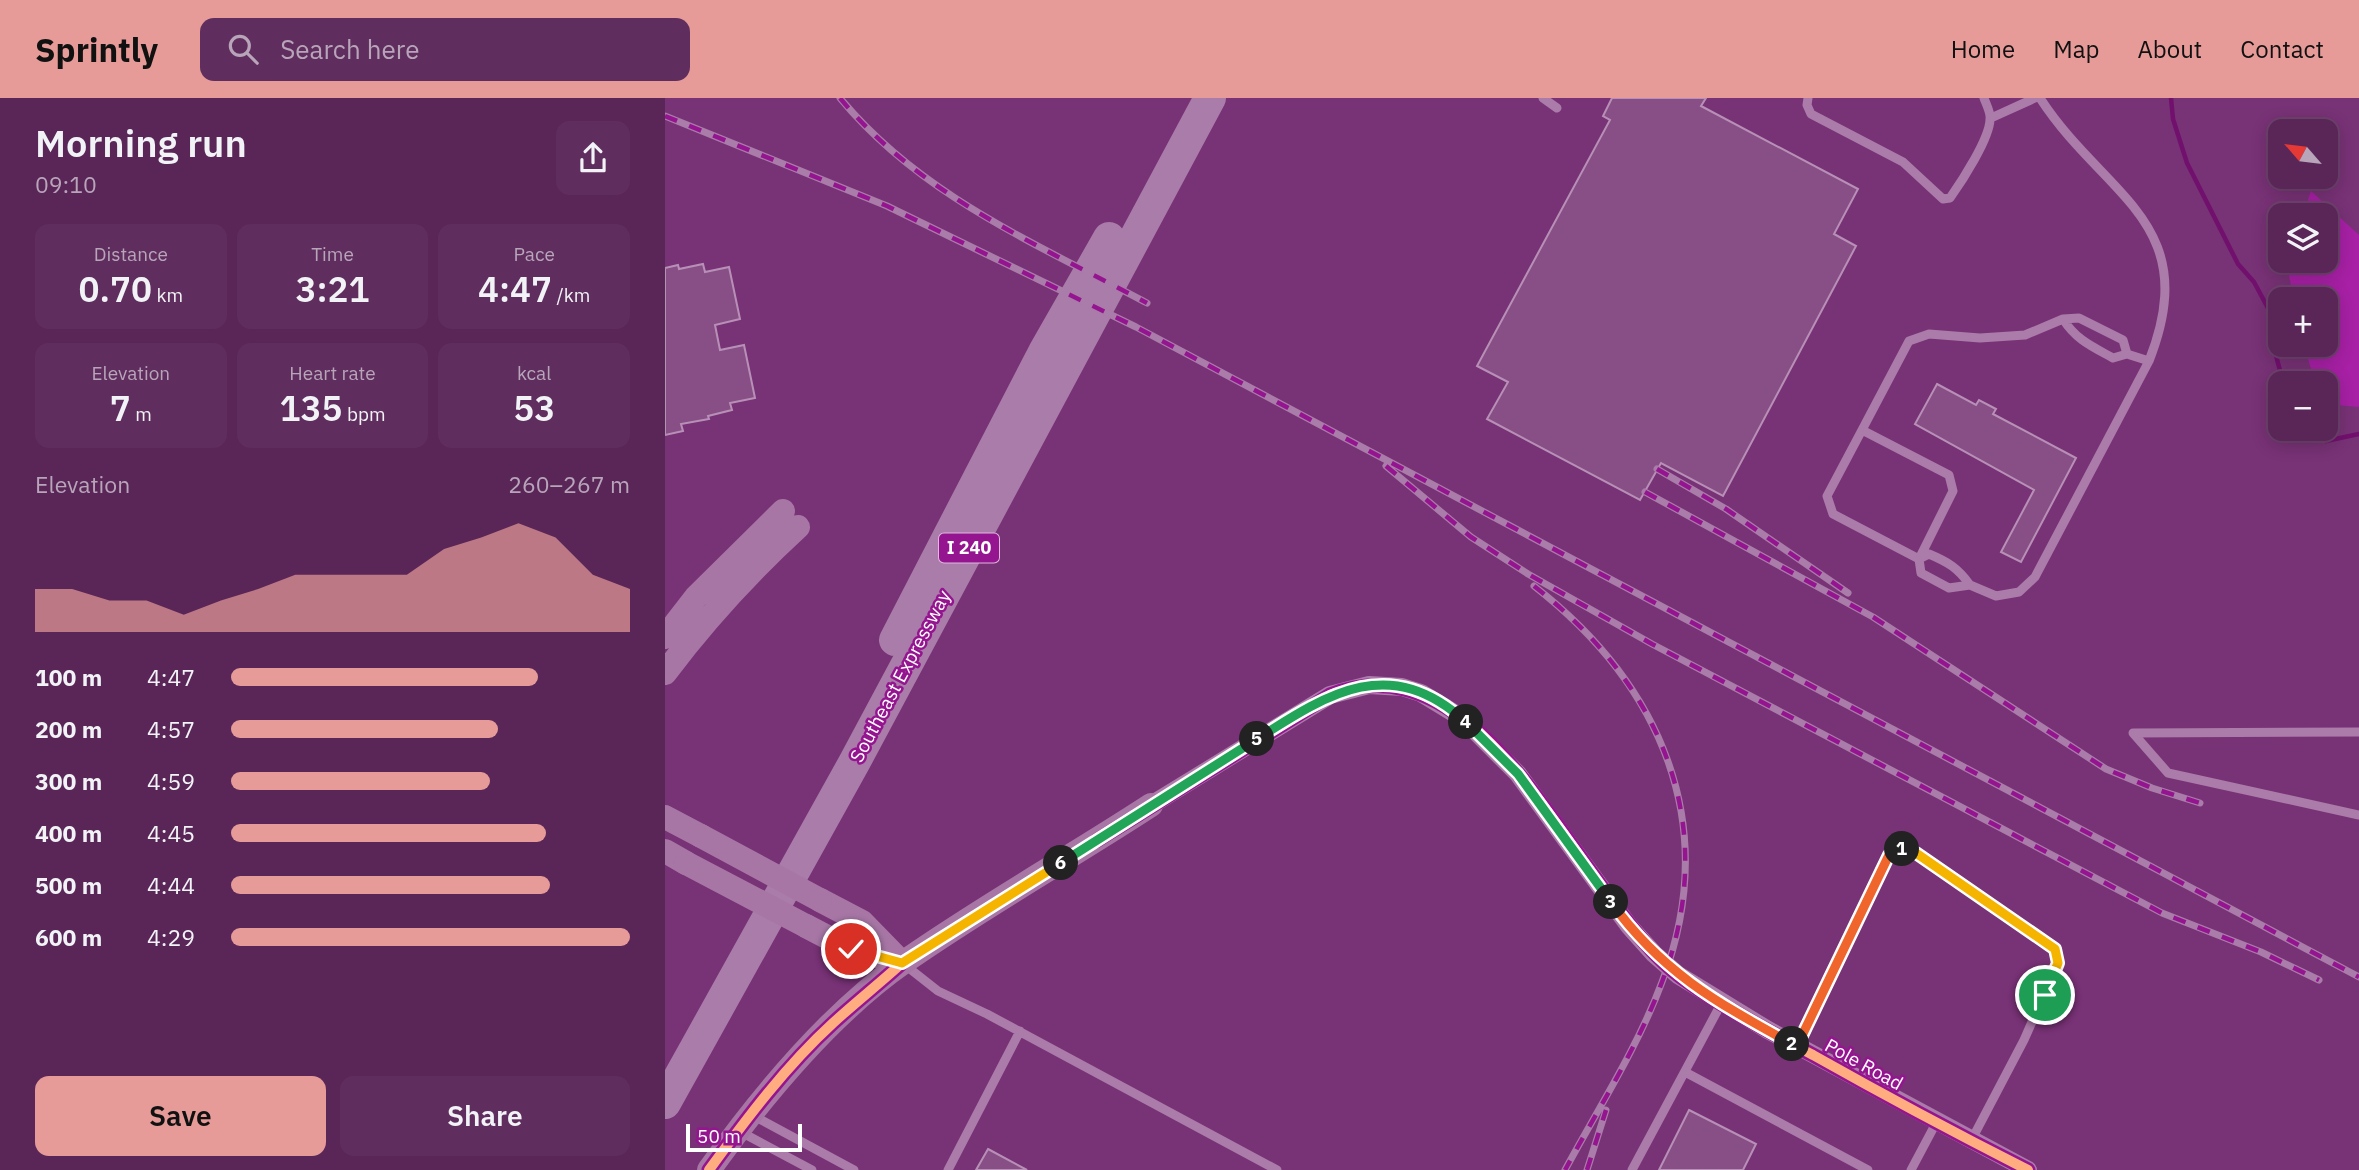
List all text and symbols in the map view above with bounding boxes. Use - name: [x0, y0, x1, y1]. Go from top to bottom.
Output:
- search box: [200, 18, 690, 81]
- text: Sprintly: [35, 28, 158, 71]
- icon: search: [224, 30, 262, 68]
- text: Search here: [280, 32, 420, 66]
- text: Home: [1951, 33, 2015, 65]
- text: Map: [2053, 33, 2099, 65]
- text: About: [2137, 33, 2202, 65]
- text: Contact: [2240, 33, 2324, 65]
- text: Morning run: [35, 118, 247, 167]
- north arrow: [2268, 119, 2338, 189]
- map controls: [2268, 119, 2338, 441]
- button: share: [556, 121, 630, 195]
- text: 09:10: [35, 169, 97, 199]
- button: layers: [2268, 203, 2338, 273]
- text: Distance: [94, 242, 168, 266]
- text: Time: [311, 242, 354, 266]
- text: Pace: [513, 242, 555, 266]
- text: 0.70: [79, 266, 152, 312]
- text: 3:21: [295, 266, 370, 312]
- text: 4:47: [478, 266, 552, 312]
- text: km: [152, 283, 183, 307]
- text: /km: [552, 283, 590, 307]
- button: +: [2268, 287, 2338, 357]
- text: Elevation: [91, 361, 170, 385]
- text: Heart rate: [289, 361, 376, 385]
- text: kcal: [517, 361, 551, 385]
- button: −: [2268, 371, 2338, 441]
- text: 7: [110, 385, 131, 431]
- text: 135: [279, 385, 342, 431]
- text: 53: [513, 385, 555, 431]
- text: m: [131, 402, 152, 426]
- text: bpm: [342, 402, 386, 426]
- text: Elevation: [35, 469, 130, 499]
- text: 260–267 m: [508, 469, 630, 499]
- road number: I 240: [939, 534, 999, 562]
- street label: Southeast Expressway: [844, 585, 956, 766]
- text: 100 m: [35, 662, 102, 692]
- text: 4:47: [147, 662, 195, 692]
- pin: 4: [1449, 704, 1483, 740]
- text: 4: [1460, 709, 1471, 733]
- text: 200 m: [35, 714, 102, 744]
- text: 4:57: [147, 714, 195, 744]
- pin: 5: [1239, 722, 1275, 756]
- text: 5: [1251, 726, 1262, 750]
- text: 300 m: [35, 766, 102, 796]
- text: 4:59: [147, 766, 195, 796]
- text: 400 m: [35, 818, 102, 848]
- text: 4:45: [147, 818, 195, 848]
- pin: 1: [1885, 832, 1919, 866]
- text: 1: [1896, 836, 1907, 860]
- pin: 6: [1043, 846, 1079, 880]
- text: 6: [1055, 850, 1066, 874]
- text: 500 m: [35, 870, 102, 900]
- text: 4:44: [147, 870, 195, 900]
- pin: 3: [1593, 884, 1629, 920]
- text: 3: [1605, 889, 1616, 913]
- pin: [821, 919, 881, 979]
- text: 600 m: [35, 922, 102, 952]
- text: 4:29: [147, 922, 195, 952]
- icon: check: [832, 930, 870, 968]
- pin: [2015, 965, 2075, 1025]
- icon: arrive: [2026, 976, 2064, 1014]
- pin: 2: [1775, 1026, 1809, 1062]
- text: 2: [1786, 1031, 1797, 1055]
- street label: Pole Road: [1821, 1033, 1907, 1095]
- button: Save: [35, 1076, 326, 1156]
- button: Share: [340, 1076, 630, 1156]
- scale bar: [686, 1121, 801, 1153]
- text: 50 m: [697, 1124, 741, 1148]

